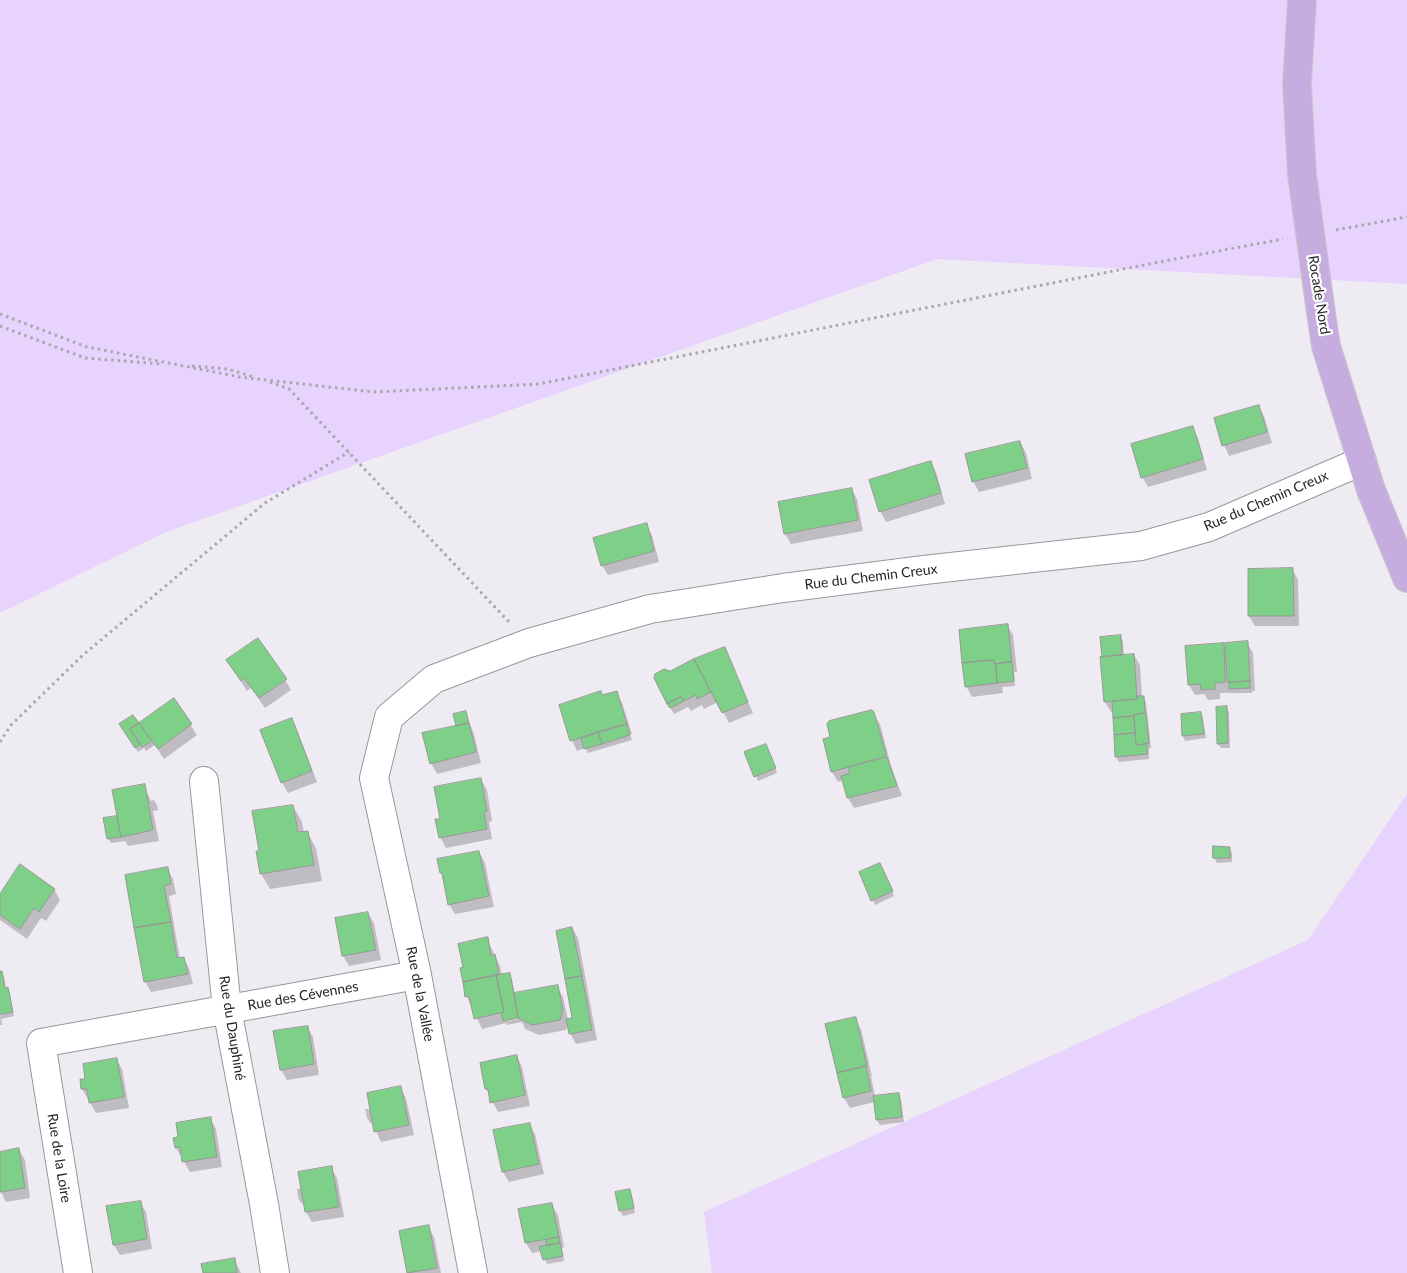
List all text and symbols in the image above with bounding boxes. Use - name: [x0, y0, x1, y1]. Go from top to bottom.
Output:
- street label: Rocade Nord: [1304, 254, 1334, 336]
- street label: Rue du Chemin Creux: [1201, 467, 1331, 535]
- street label: Rue du Chemin Creux: [804, 561, 938, 593]
- street label: Rue de la Vallée: [403, 945, 437, 1043]
- street label: Rue du Dauphiné: [215, 974, 249, 1082]
- street label: Rue des Cévennes: [246, 978, 360, 1014]
- street label: Rue de la Loire: [44, 1112, 74, 1204]

